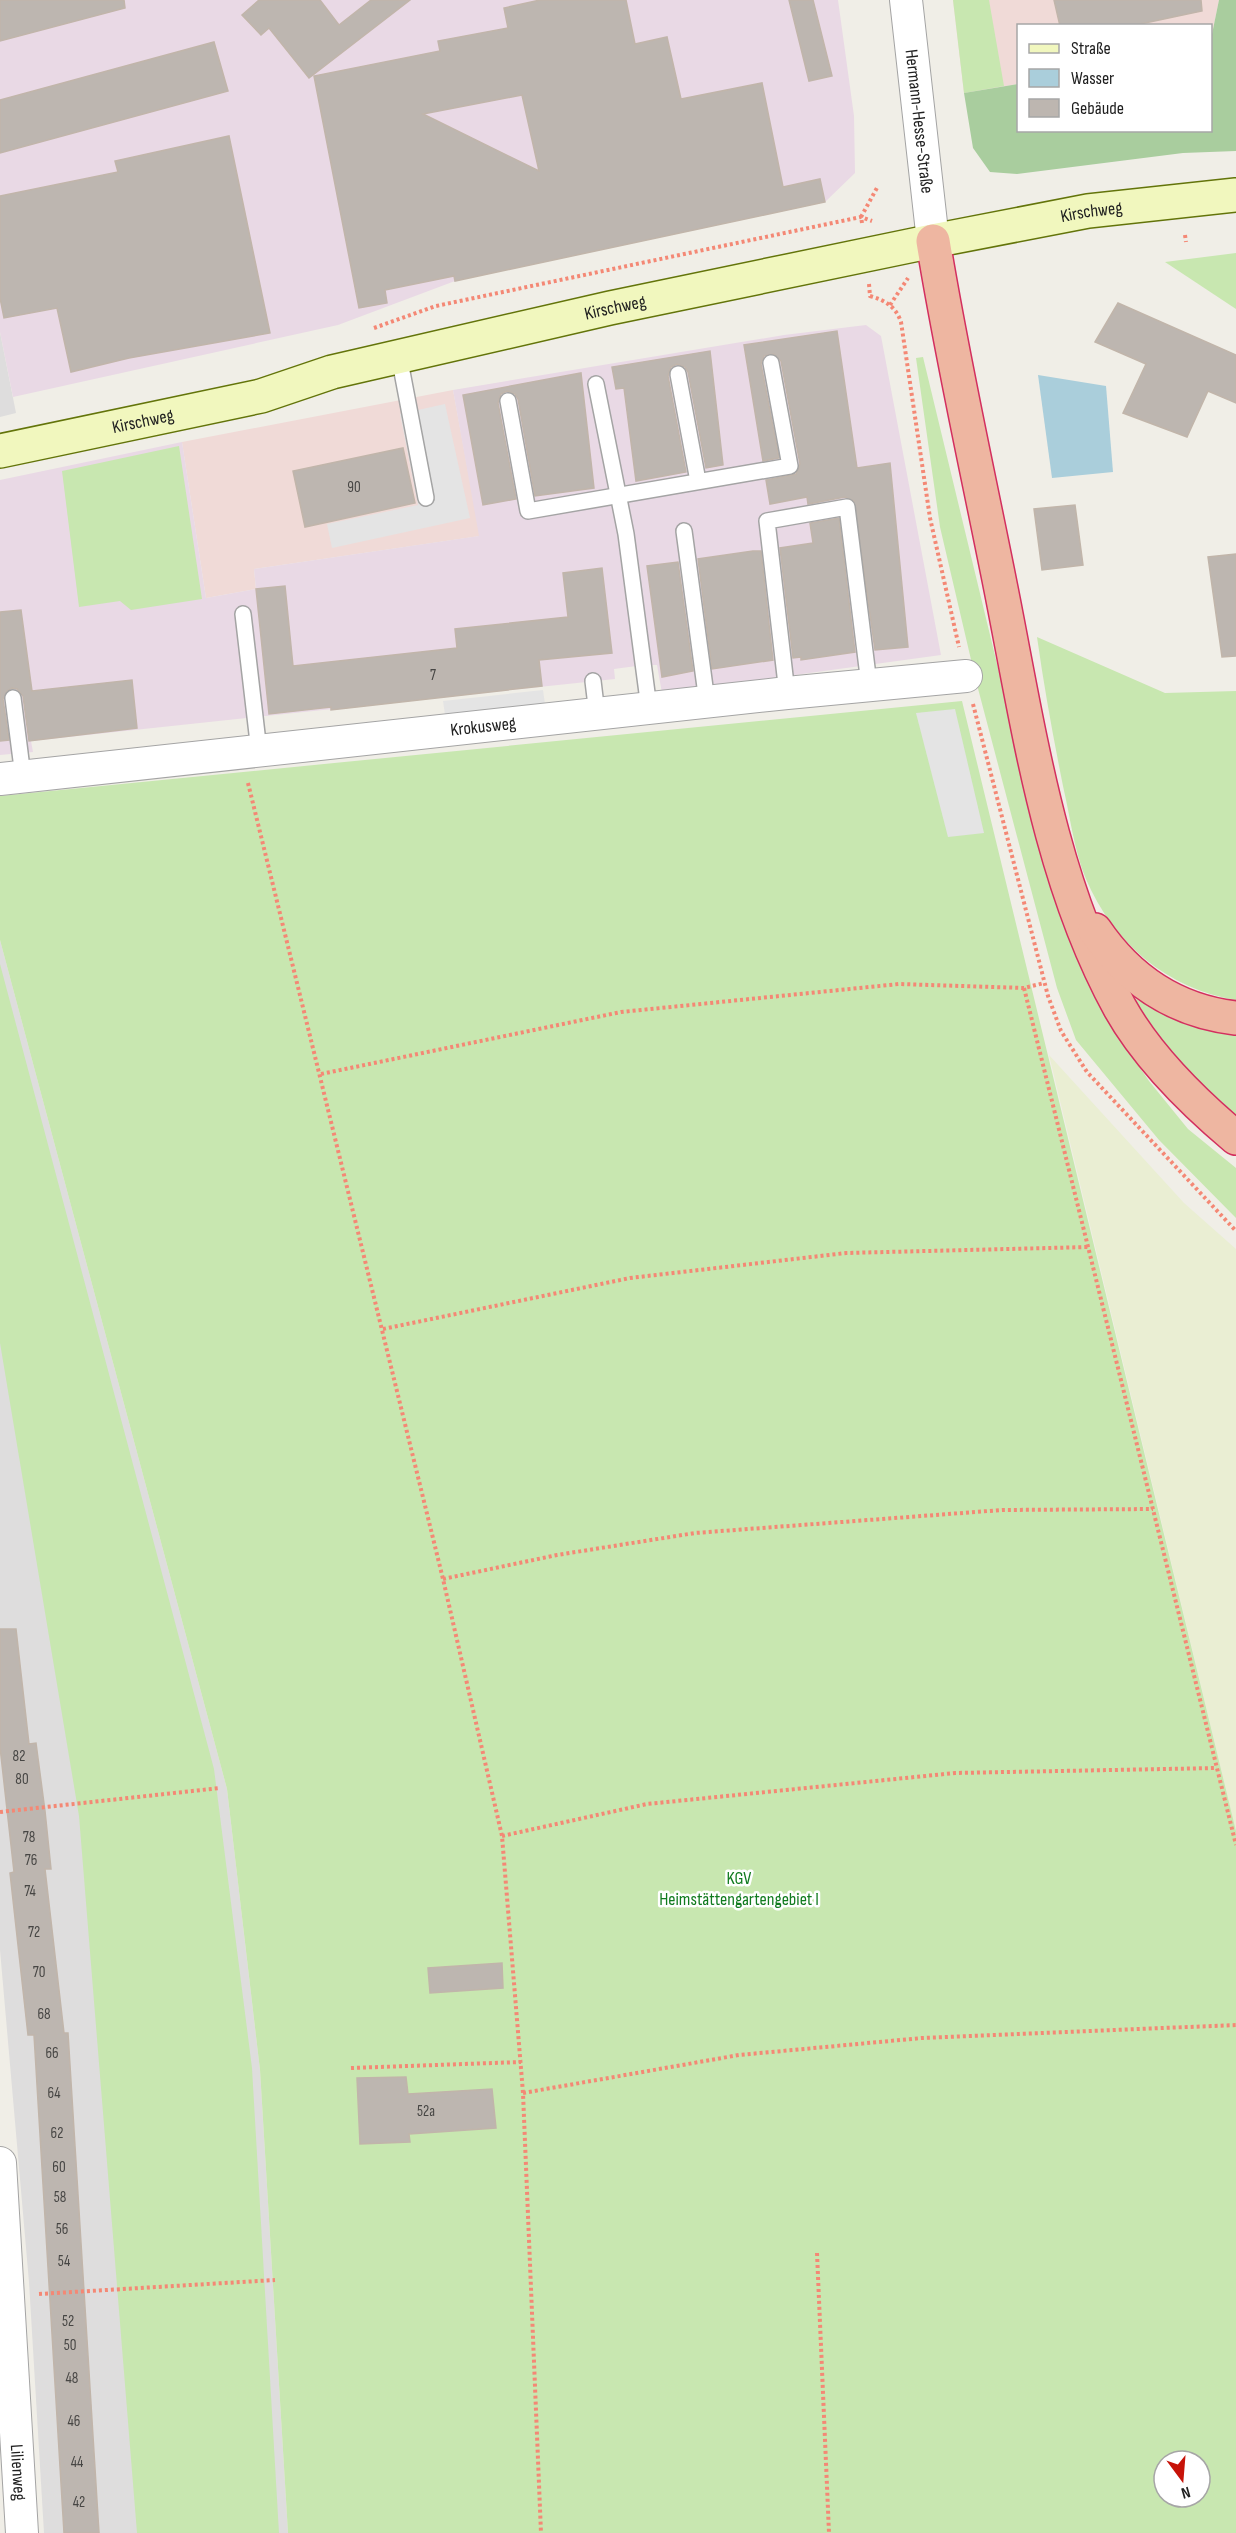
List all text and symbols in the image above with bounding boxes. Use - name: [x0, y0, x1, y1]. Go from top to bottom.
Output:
- legend: [1017, 24, 1212, 132]
- text: Straße: [1071, 38, 1111, 59]
- street label: Hermann-Hesse-Straße: [901, 48, 938, 194]
- text: Wasser: [1071, 68, 1114, 89]
- text: Gebäude: [1071, 98, 1124, 119]
- street label: Kirschweg: [1059, 197, 1123, 227]
- street label: Kirschweg: [582, 291, 648, 325]
- street label: Kirschweg: [110, 405, 176, 438]
- house number: 90: [347, 478, 361, 497]
- house number: 7: [430, 666, 436, 685]
- street label: Krokusweg: [449, 713, 517, 741]
- house number: 82: [13, 1747, 25, 1766]
- house number: 80: [15, 1770, 29, 1789]
- house number: 78: [23, 1828, 35, 1847]
- house number: 76: [25, 1851, 37, 1870]
- park label: KGV Heimstättengartengebiet I: [659, 1868, 819, 1910]
- house number: 74: [24, 1882, 36, 1901]
- house number: 72: [28, 1923, 40, 1942]
- house number: 70: [33, 1963, 45, 1982]
- house number: 68: [37, 2005, 51, 2024]
- house number: 66: [45, 2044, 59, 2063]
- house number: 64: [47, 2084, 61, 2103]
- house number: 52a: [417, 2102, 435, 2121]
- house number: 62: [51, 2124, 63, 2143]
- house number: 60: [52, 2158, 66, 2177]
- house number: 58: [54, 2188, 66, 2207]
- house number: 56: [56, 2220, 68, 2239]
- house number: 54: [58, 2252, 70, 2271]
- house number: 52: [62, 2312, 74, 2331]
- house number: 50: [64, 2336, 76, 2355]
- house number: 48: [66, 2369, 78, 2388]
- house number: 46: [68, 2412, 80, 2431]
- street label: Lilienweg: [6, 2444, 30, 2501]
- north arrow: [1152, 2449, 1212, 2509]
- house number: 44: [71, 2453, 83, 2472]
- text: N: [1179, 2482, 1192, 2502]
- house number: 42: [73, 2493, 85, 2512]

